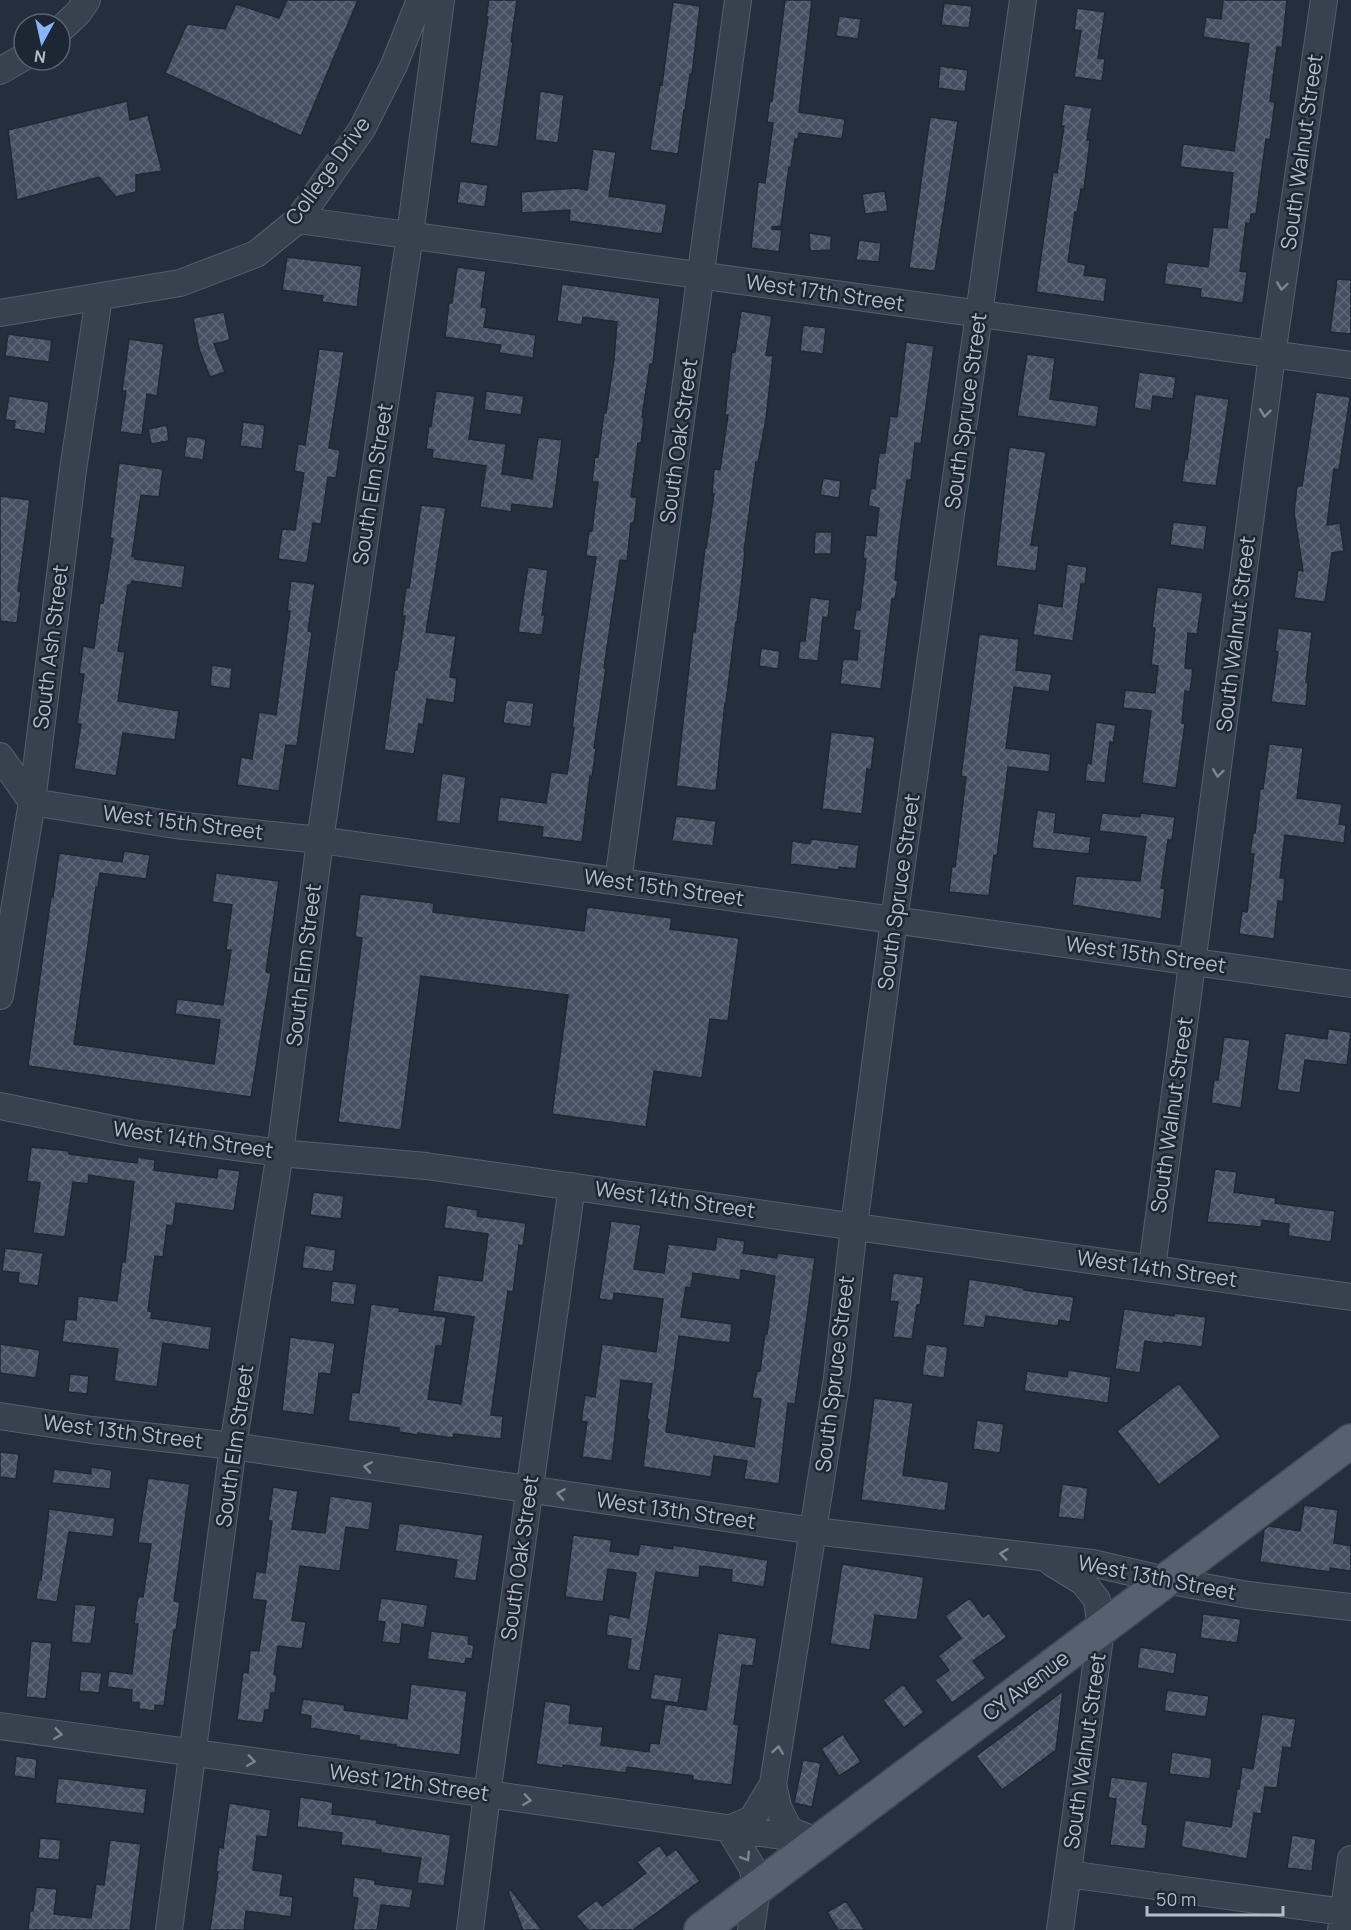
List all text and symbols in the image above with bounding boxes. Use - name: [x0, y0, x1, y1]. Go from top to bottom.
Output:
- north arrow: [12, 12, 72, 72]
- text: N: [33, 45, 47, 69]
- street label: South Walnut Street: [1273, 52, 1329, 252]
- street label: College Drive: [278, 111, 376, 230]
- street label: West 17th Street: [744, 267, 906, 317]
- one-way arrow: [1277, 282, 1289, 291]
- street label: South Spruce Street: [937, 311, 993, 511]
- street label: South Oak Street: [653, 357, 703, 525]
- street label: South Elm Street: [345, 401, 399, 567]
- one-way arrow: [1259, 408, 1271, 417]
- street label: South Walnut Street: [1209, 534, 1261, 734]
- street label: South Ash Street: [26, 563, 74, 731]
- one-way arrow: [1212, 768, 1224, 777]
- street label: South Spruce Street: [870, 792, 926, 992]
- street label: West 15th Street: [101, 798, 265, 846]
- street label: West 15th Street: [582, 862, 746, 912]
- street label: South Elm Street: [279, 882, 327, 1048]
- street label: West 15th Street: [1064, 929, 1228, 979]
- street label: South Walnut Street: [1143, 1015, 1199, 1215]
- street label: West 14th Street: [111, 1114, 275, 1164]
- street label: West 14th Street: [593, 1174, 757, 1224]
- street label: West 14th Street: [1075, 1243, 1239, 1293]
- street label: South Spruce Street: [808, 1274, 860, 1474]
- street label: South Elm Street: [209, 1363, 259, 1529]
- street label: West 13th Street: [42, 1407, 205, 1455]
- one-way arrow: [363, 1462, 373, 1474]
- street label: South Oak Street: [494, 1474, 544, 1642]
- street label: West 13th Street: [595, 1485, 758, 1535]
- one-way arrow: [556, 1489, 566, 1501]
- street label: West 13th Street: [1076, 1548, 1239, 1606]
- one-way arrow: [999, 1549, 1008, 1561]
- street label: CY Avenue: [977, 1644, 1074, 1727]
- street label: South Walnut Street: [1056, 1651, 1112, 1851]
- one-way arrow: [53, 1727, 63, 1739]
- one-way arrow: [772, 1746, 784, 1755]
- one-way arrow: [247, 1754, 256, 1766]
- street label: West 12th Street: [327, 1757, 491, 1807]
- one-way arrow: [523, 1794, 532, 1806]
- one-way arrow: [739, 1851, 751, 1861]
- scale bar: [1147, 1879, 1284, 1917]
- text: 50 m: [1156, 1887, 1196, 1911]

